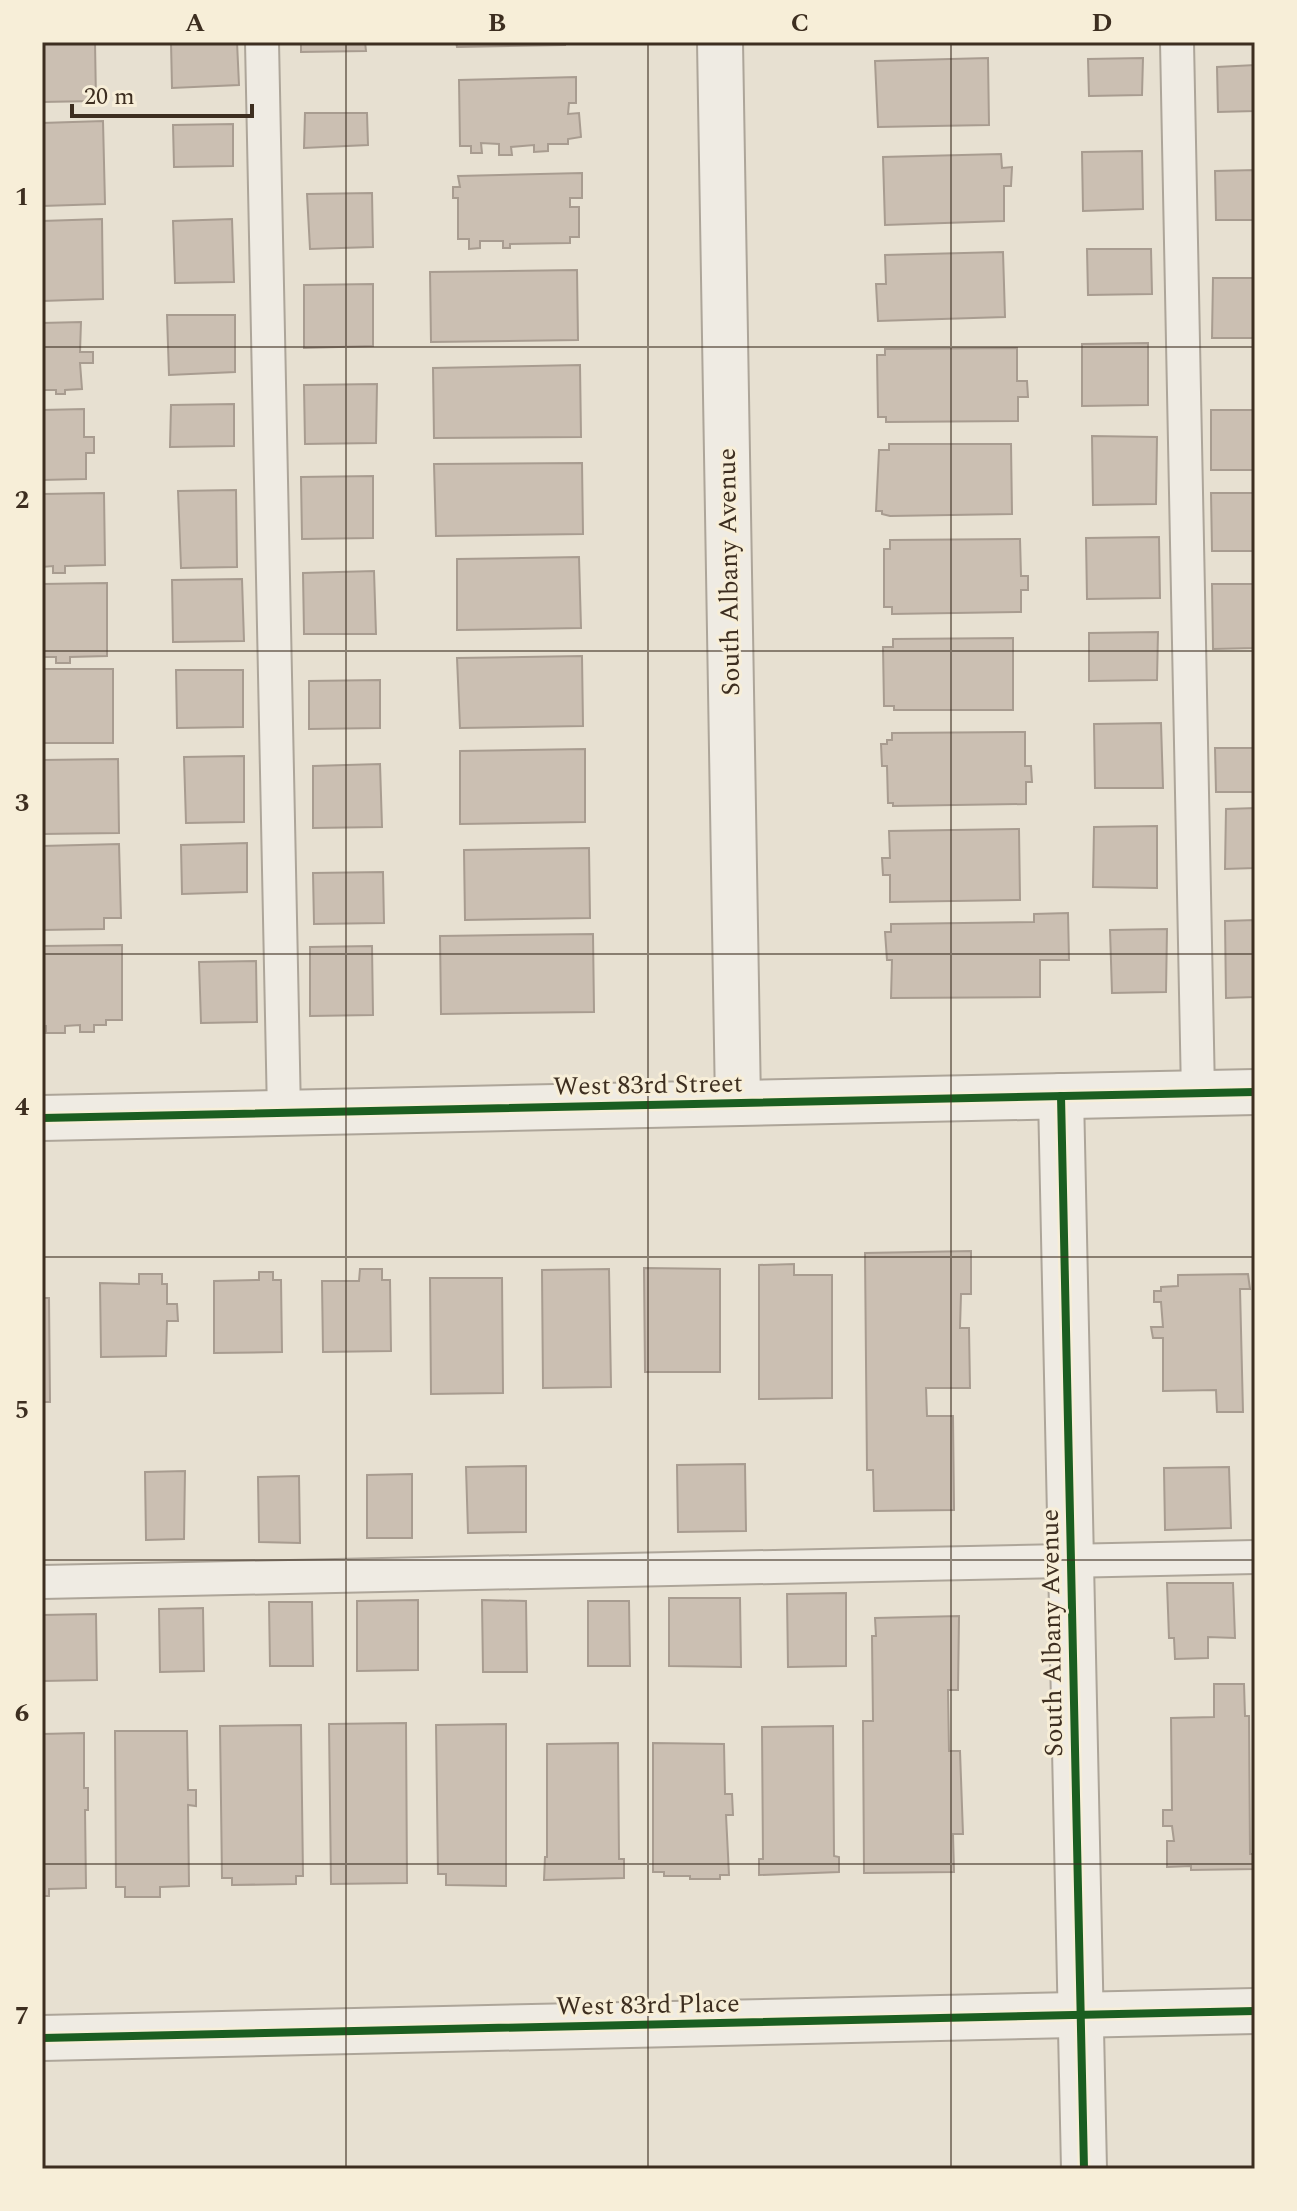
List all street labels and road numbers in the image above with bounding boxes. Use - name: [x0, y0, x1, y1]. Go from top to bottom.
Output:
- street label: South Albany Avenue: [707, 448, 751, 696]
- street label: West 83rd Street: [553, 1063, 743, 1107]
- street label: South Albany Avenue: [1030, 1509, 1074, 1757]
- street label: West 83rd Place: [556, 1983, 740, 2027]

